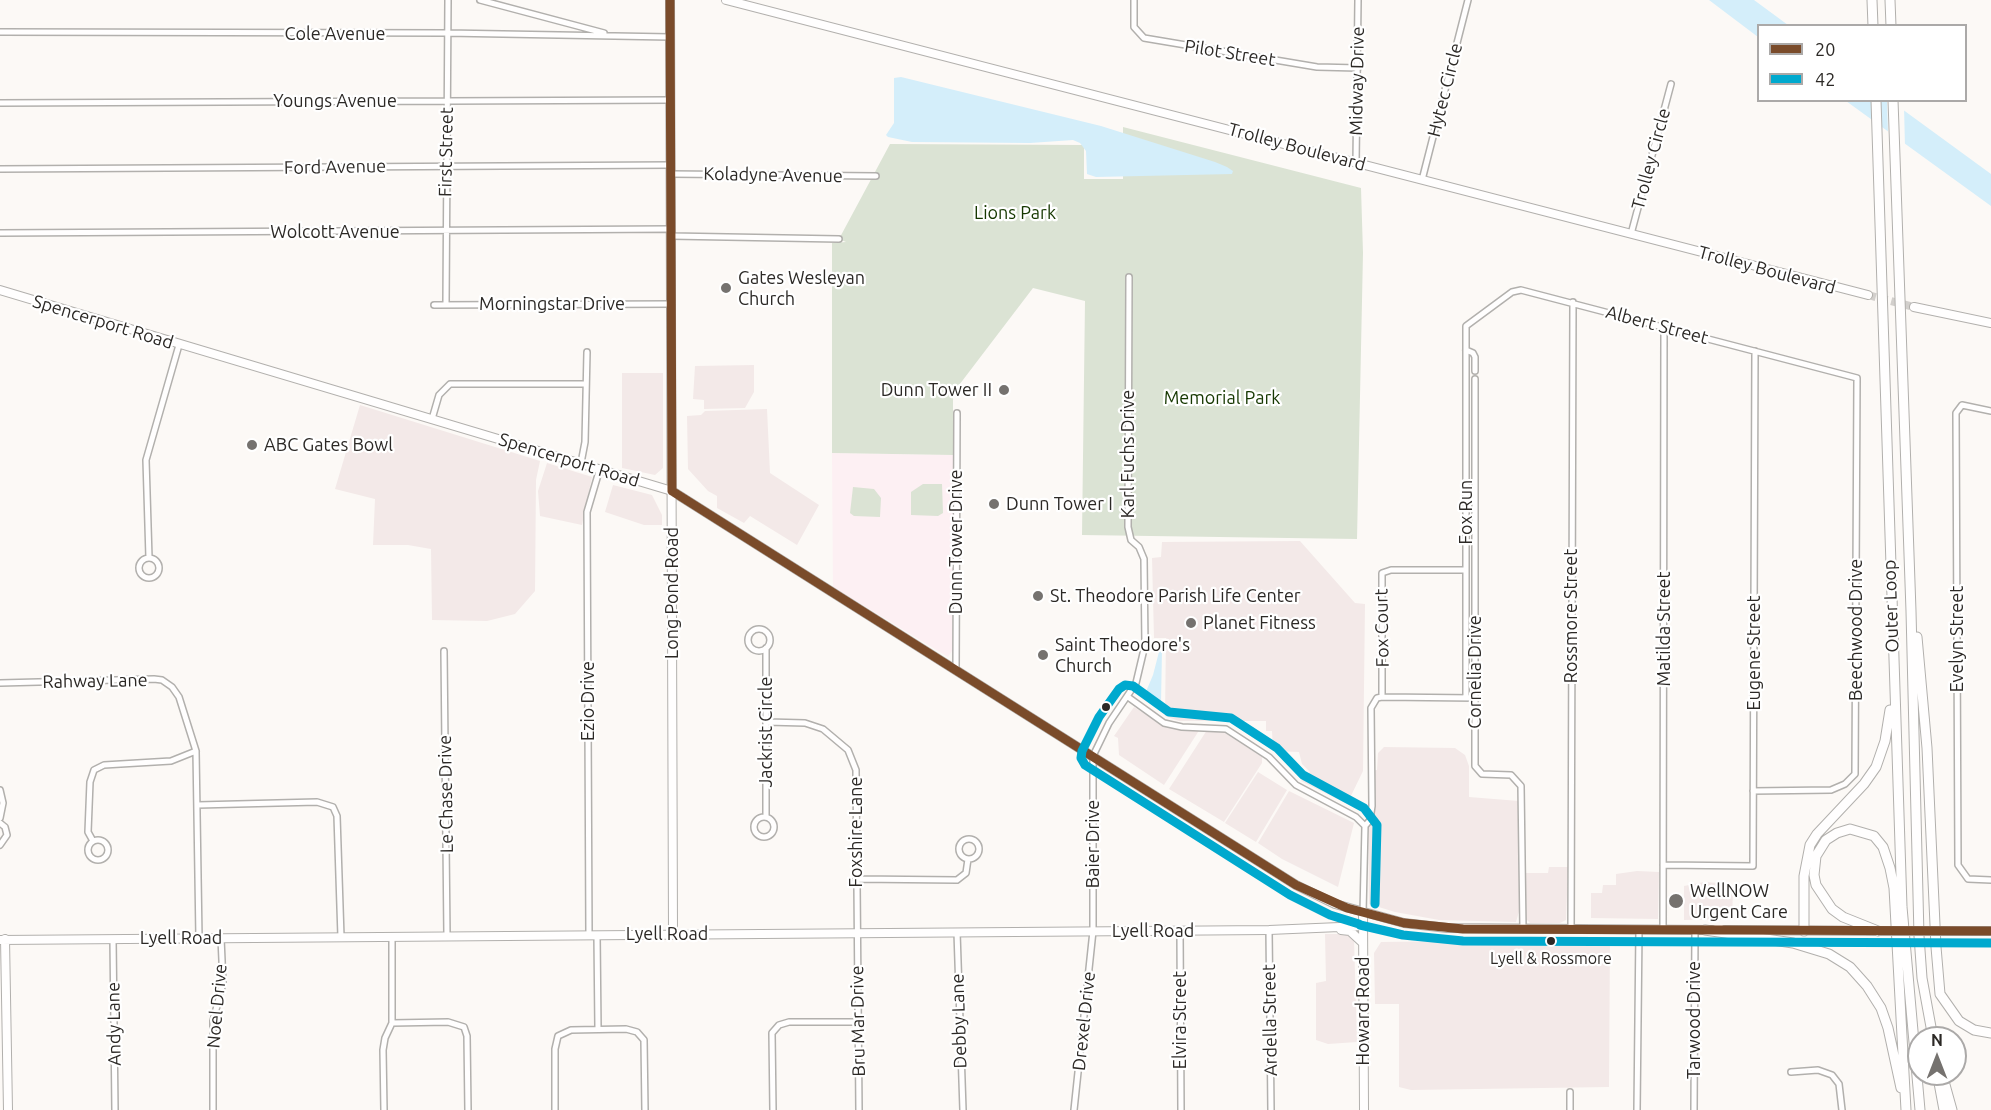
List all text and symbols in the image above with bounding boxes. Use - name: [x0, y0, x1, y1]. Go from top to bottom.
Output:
- street label: Cole Avenue: [285, 23, 385, 45]
- legend: [1757, 24, 1967, 102]
- street label: Midway Drive: [1345, 26, 1369, 136]
- street label: Pilot Street: [1183, 35, 1277, 71]
- text: 20: [1815, 39, 1835, 59]
- street label: Hytec Circle: [1423, 41, 1467, 139]
- text: 42: [1815, 69, 1835, 89]
- street label: Youngs Avenue: [273, 90, 397, 112]
- street label: Trolley Circle: [1627, 106, 1675, 212]
- street label: First Street: [434, 107, 458, 197]
- street label: Trolley Boulevard: [1226, 118, 1368, 176]
- street label: Ford Avenue: [284, 155, 386, 179]
- street label: Koladyne Avenue: [703, 163, 843, 187]
- park label: Lions Park: [974, 202, 1056, 224]
- street label: Wolcott Avenue: [270, 221, 400, 243]
- street label: Trolley Boulevard: [1696, 241, 1838, 299]
- place label: Gates Wesleyan Church: [738, 267, 865, 310]
- marker: Gates Wesleyan Church: [719, 281, 733, 295]
- street label: Spencerport Road: [30, 290, 176, 354]
- street label: Morningstar Drive: [479, 293, 625, 315]
- street label: Albert Street: [1603, 301, 1711, 349]
- place label: Dunn Tower II: [881, 379, 992, 401]
- marker: Dunn Tower II: [997, 383, 1011, 397]
- park label: Memorial Park: [1164, 387, 1280, 409]
- street label: Karl Fuchs Drive: [1117, 390, 1139, 518]
- street label: Spencerport Road: [496, 428, 642, 492]
- place label: ABC Gates Bowl: [264, 434, 393, 456]
- marker: ABC Gates Bowl: [245, 438, 259, 452]
- street label: Dunn Tower Drive: [945, 470, 967, 614]
- street label: Fox Run: [1455, 480, 1477, 544]
- place label: Dunn Tower I: [1006, 493, 1113, 515]
- marker: Dunn Tower I: [987, 497, 1001, 511]
- street label: Long Pond Road: [661, 527, 683, 659]
- street label: Rossmore Street: [1560, 549, 1582, 683]
- street label: Beechwood Drive: [1845, 559, 1867, 701]
- street label: Outer Loop: [1879, 559, 1903, 653]
- street label: Matilda Street: [1653, 571, 1675, 687]
- place label: St. Theodore Parish Life Center: [1050, 585, 1301, 607]
- street label: Evelyn Street: [1946, 586, 1968, 692]
- street label: Fox Court: [1371, 588, 1393, 668]
- marker: St. Theodore Parish Life Center: [1031, 589, 1045, 603]
- street label: Eugene Street: [1743, 595, 1765, 711]
- place label: Planet Fitness: [1203, 612, 1316, 634]
- street label: Cornelia Drive: [1464, 615, 1486, 729]
- marker: Planet Fitness: [1184, 616, 1198, 630]
- place label: Saint Theodore's Church: [1055, 634, 1190, 676]
- marker: Saint Theodore's Church: [1036, 648, 1050, 662]
- street label: Ezio Drive: [577, 661, 599, 741]
- street label: Rahway Lane: [42, 669, 148, 693]
- street label: Jackrist Circle: [755, 676, 777, 788]
- unlabelled marker: [1100, 701, 1112, 713]
- street label: Le Chase Drive: [434, 735, 458, 853]
- street label: Foxshire Lane: [845, 777, 867, 887]
- street label: Baier Drive: [1082, 800, 1104, 888]
- place label: WellNOW Urgent Care: [1690, 880, 1788, 922]
- marker: WellNOW Urgent Care: [1667, 892, 1685, 910]
- street label: Lyell Road: [1112, 920, 1194, 942]
- street label: Lyell Road: [626, 923, 708, 945]
- street label: Lyell Road: [140, 927, 222, 949]
- marker: Lyell & Rossmore: [1545, 935, 1557, 947]
- place label: Lyell & Rossmore: [1490, 949, 1612, 969]
- street label: Howard Road: [1352, 956, 1374, 1066]
- street label: Tarwood Drive: [1683, 961, 1705, 1079]
- street label: Noel Drive: [203, 963, 231, 1049]
- street label: Ardella Street: [1258, 964, 1282, 1076]
- street label: Bru Mar Drive: [846, 965, 870, 1077]
- street label: Drexel Drive: [1068, 970, 1100, 1072]
- street label: Elvira Street: [1169, 971, 1191, 1069]
- street label: Debby Lane: [947, 973, 971, 1069]
- street label: Andy Lane: [102, 982, 126, 1066]
- north arrow: [1907, 1026, 1967, 1086]
- text: N: [1931, 1031, 1943, 1049]

